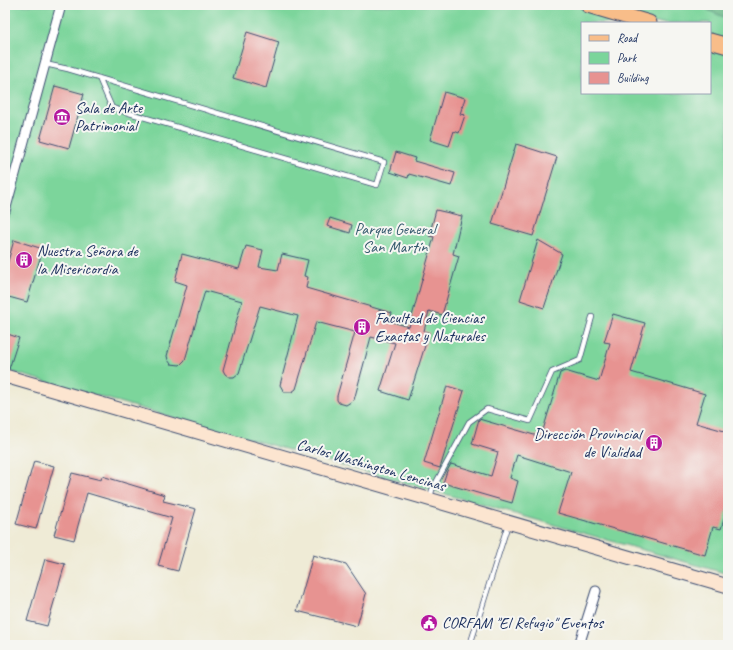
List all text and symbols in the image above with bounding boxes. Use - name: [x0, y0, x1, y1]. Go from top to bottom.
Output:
- legend: [581, 22, 711, 94]
- text: Road: [617, 30, 639, 46]
- text: Park: [617, 50, 638, 66]
- text: Building: [617, 70, 649, 86]
- place label: Sala de Arte Patrimonial: [75, 98, 144, 136]
- museum icon: Sala de Arte Patrimonial: [52, 107, 72, 127]
- park label: Parque General San Martín: [355, 219, 439, 257]
- place label: Nuestra Señora de la Misericordia: [37, 241, 139, 279]
- building icon: Nuestra Señora de la Misericordia: [14, 250, 34, 270]
- place label: Facultad de Ciencias Exactas y Naturales: [375, 308, 487, 346]
- building icon: Facultad de Ciencias Exactas y Naturales: [352, 317, 372, 337]
- place label: Dirección Provincial de Vialidad: [534, 424, 644, 462]
- building icon: Dirección Provincial de Vialidad: [644, 433, 664, 453]
- street label: Carlos Washington Lencinas: [294, 434, 449, 496]
- public building icon: CORFAM "El Refugio" Eventos: [419, 613, 439, 633]
- place label: CORFAM "El Refugio" Eventos: [442, 613, 605, 633]

